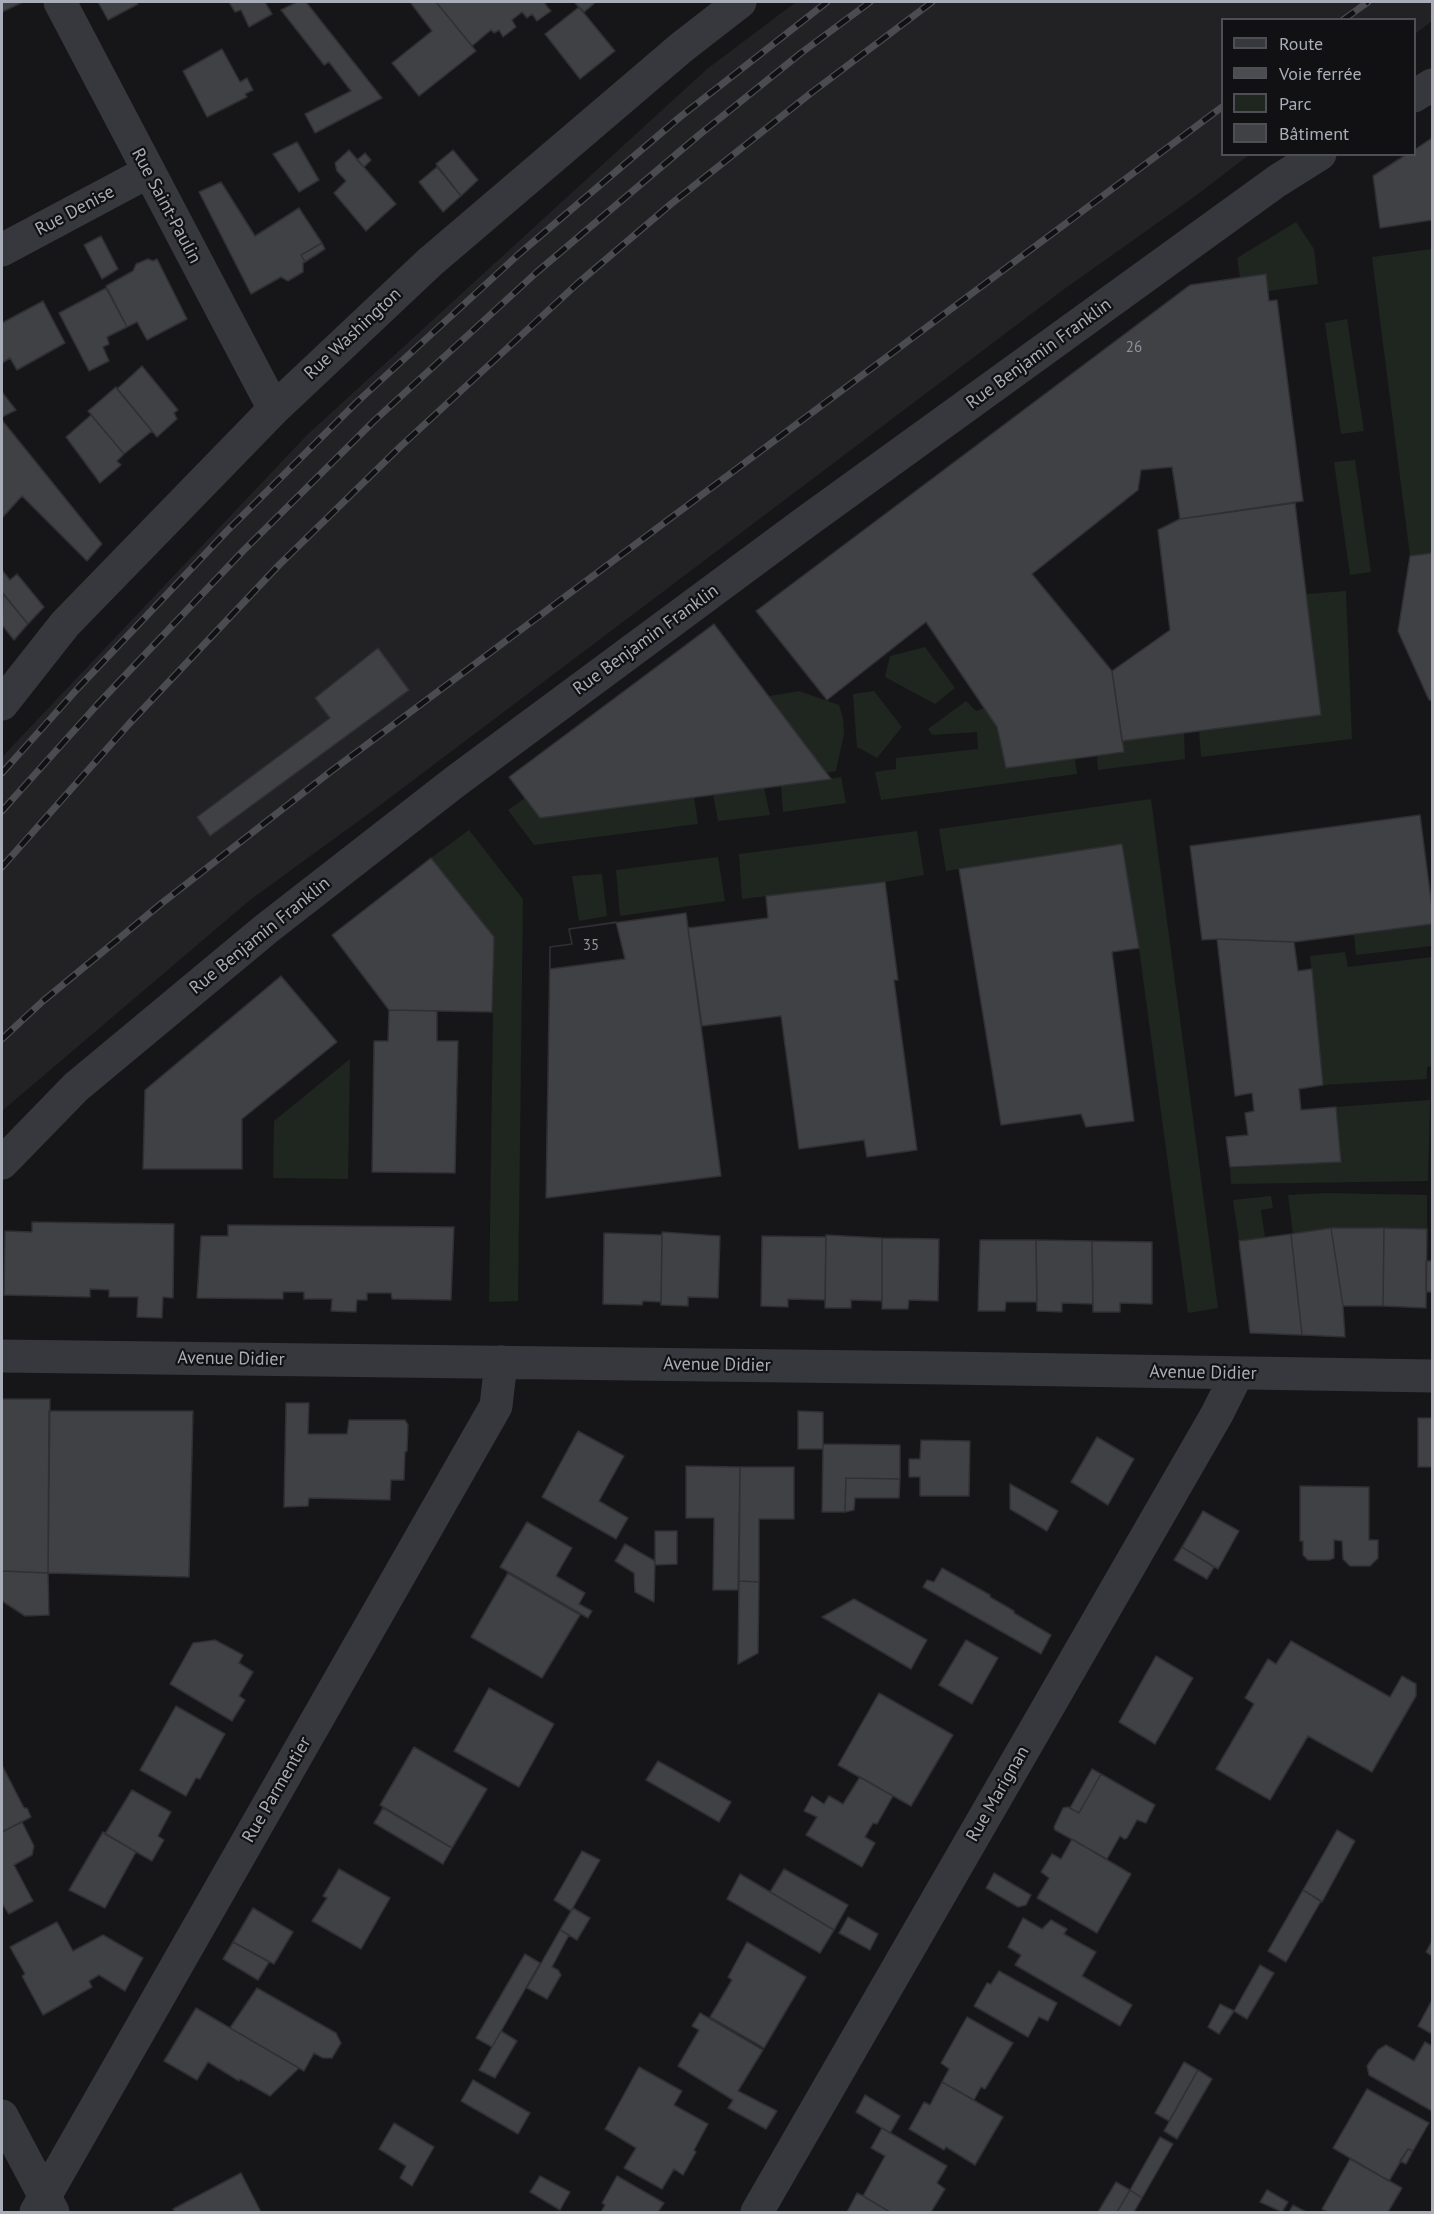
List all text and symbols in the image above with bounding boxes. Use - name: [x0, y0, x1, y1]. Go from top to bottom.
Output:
- legend: [1221, 18, 1416, 156]
- text: Route: [1279, 32, 1323, 55]
- text: Voie ferrée: [1279, 62, 1362, 85]
- text: Parc: [1279, 92, 1312, 115]
- text: Bâtiment: [1279, 122, 1349, 145]
- street label: Rue Saint-Paulin: [127, 145, 205, 267]
- street label: Rue Denise: [32, 181, 118, 241]
- street label: Rue Washington: [300, 284, 406, 384]
- street label: Rue Benjamin Franklin: [962, 294, 1116, 414]
- house number: 26: [1126, 339, 1142, 357]
- street label: Rue Benjamin Franklin: [569, 580, 723, 700]
- street label: Rue Benjamin Franklin: [185, 873, 335, 999]
- house number: 35: [583, 937, 599, 955]
- street label: Avenue Didier: [177, 1347, 285, 1371]
- street label: Avenue Didier: [663, 1353, 771, 1377]
- street label: Avenue Didier: [1149, 1361, 1257, 1385]
- street label: Rue Parmentier: [238, 1733, 316, 1847]
- street label: Rue Marignan: [962, 1742, 1034, 1846]

